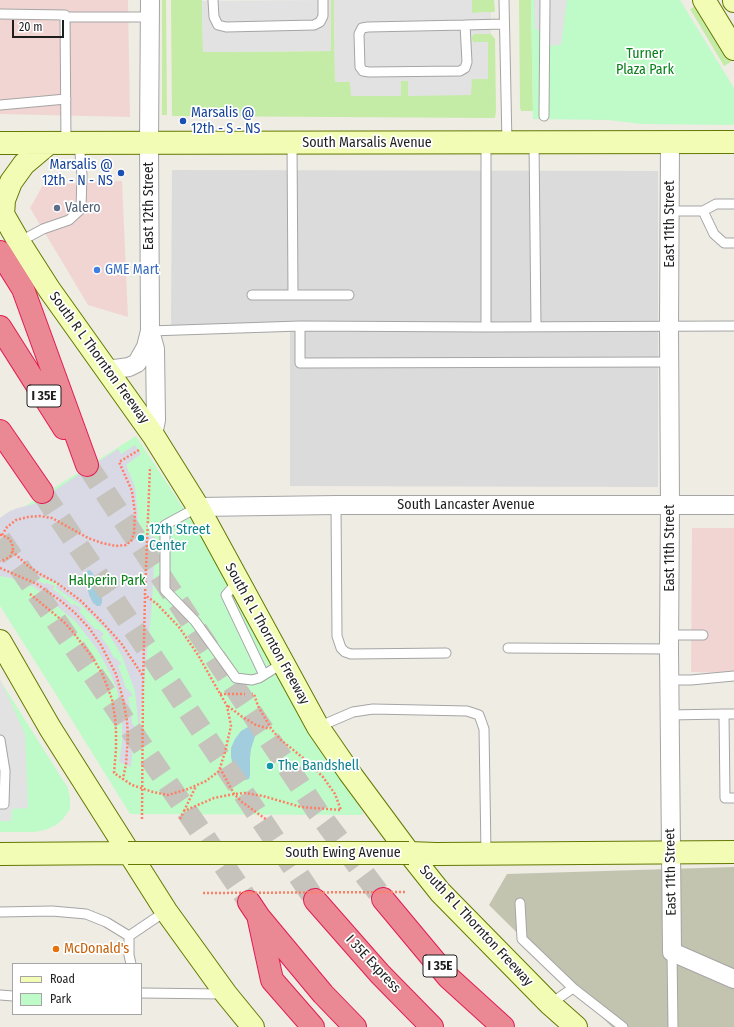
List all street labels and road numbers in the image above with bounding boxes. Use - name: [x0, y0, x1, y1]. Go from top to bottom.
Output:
- street label: South Marsalis Avenue: [302, 135, 432, 151]
- street label: East 12th Street: [141, 162, 157, 250]
- street label: East 11th Street: [662, 180, 678, 268]
- street label: South R L Thornton Freeway: [45, 289, 153, 427]
- road number: I 35E: [27, 385, 61, 407]
- street label: South Lancaster Avenue: [397, 497, 535, 513]
- street label: East 11th Street: [662, 504, 678, 592]
- street label: South R L Thornton Freeway: [221, 560, 313, 708]
- street label: East 11th Street: [662, 828, 680, 916]
- street label: South Ewing Avenue: [285, 845, 401, 861]
- street label: South R L Thornton Freeway: [416, 862, 536, 990]
- street label: I 35E Express: [342, 932, 404, 996]
- road number: I 35E: [423, 955, 457, 977]

